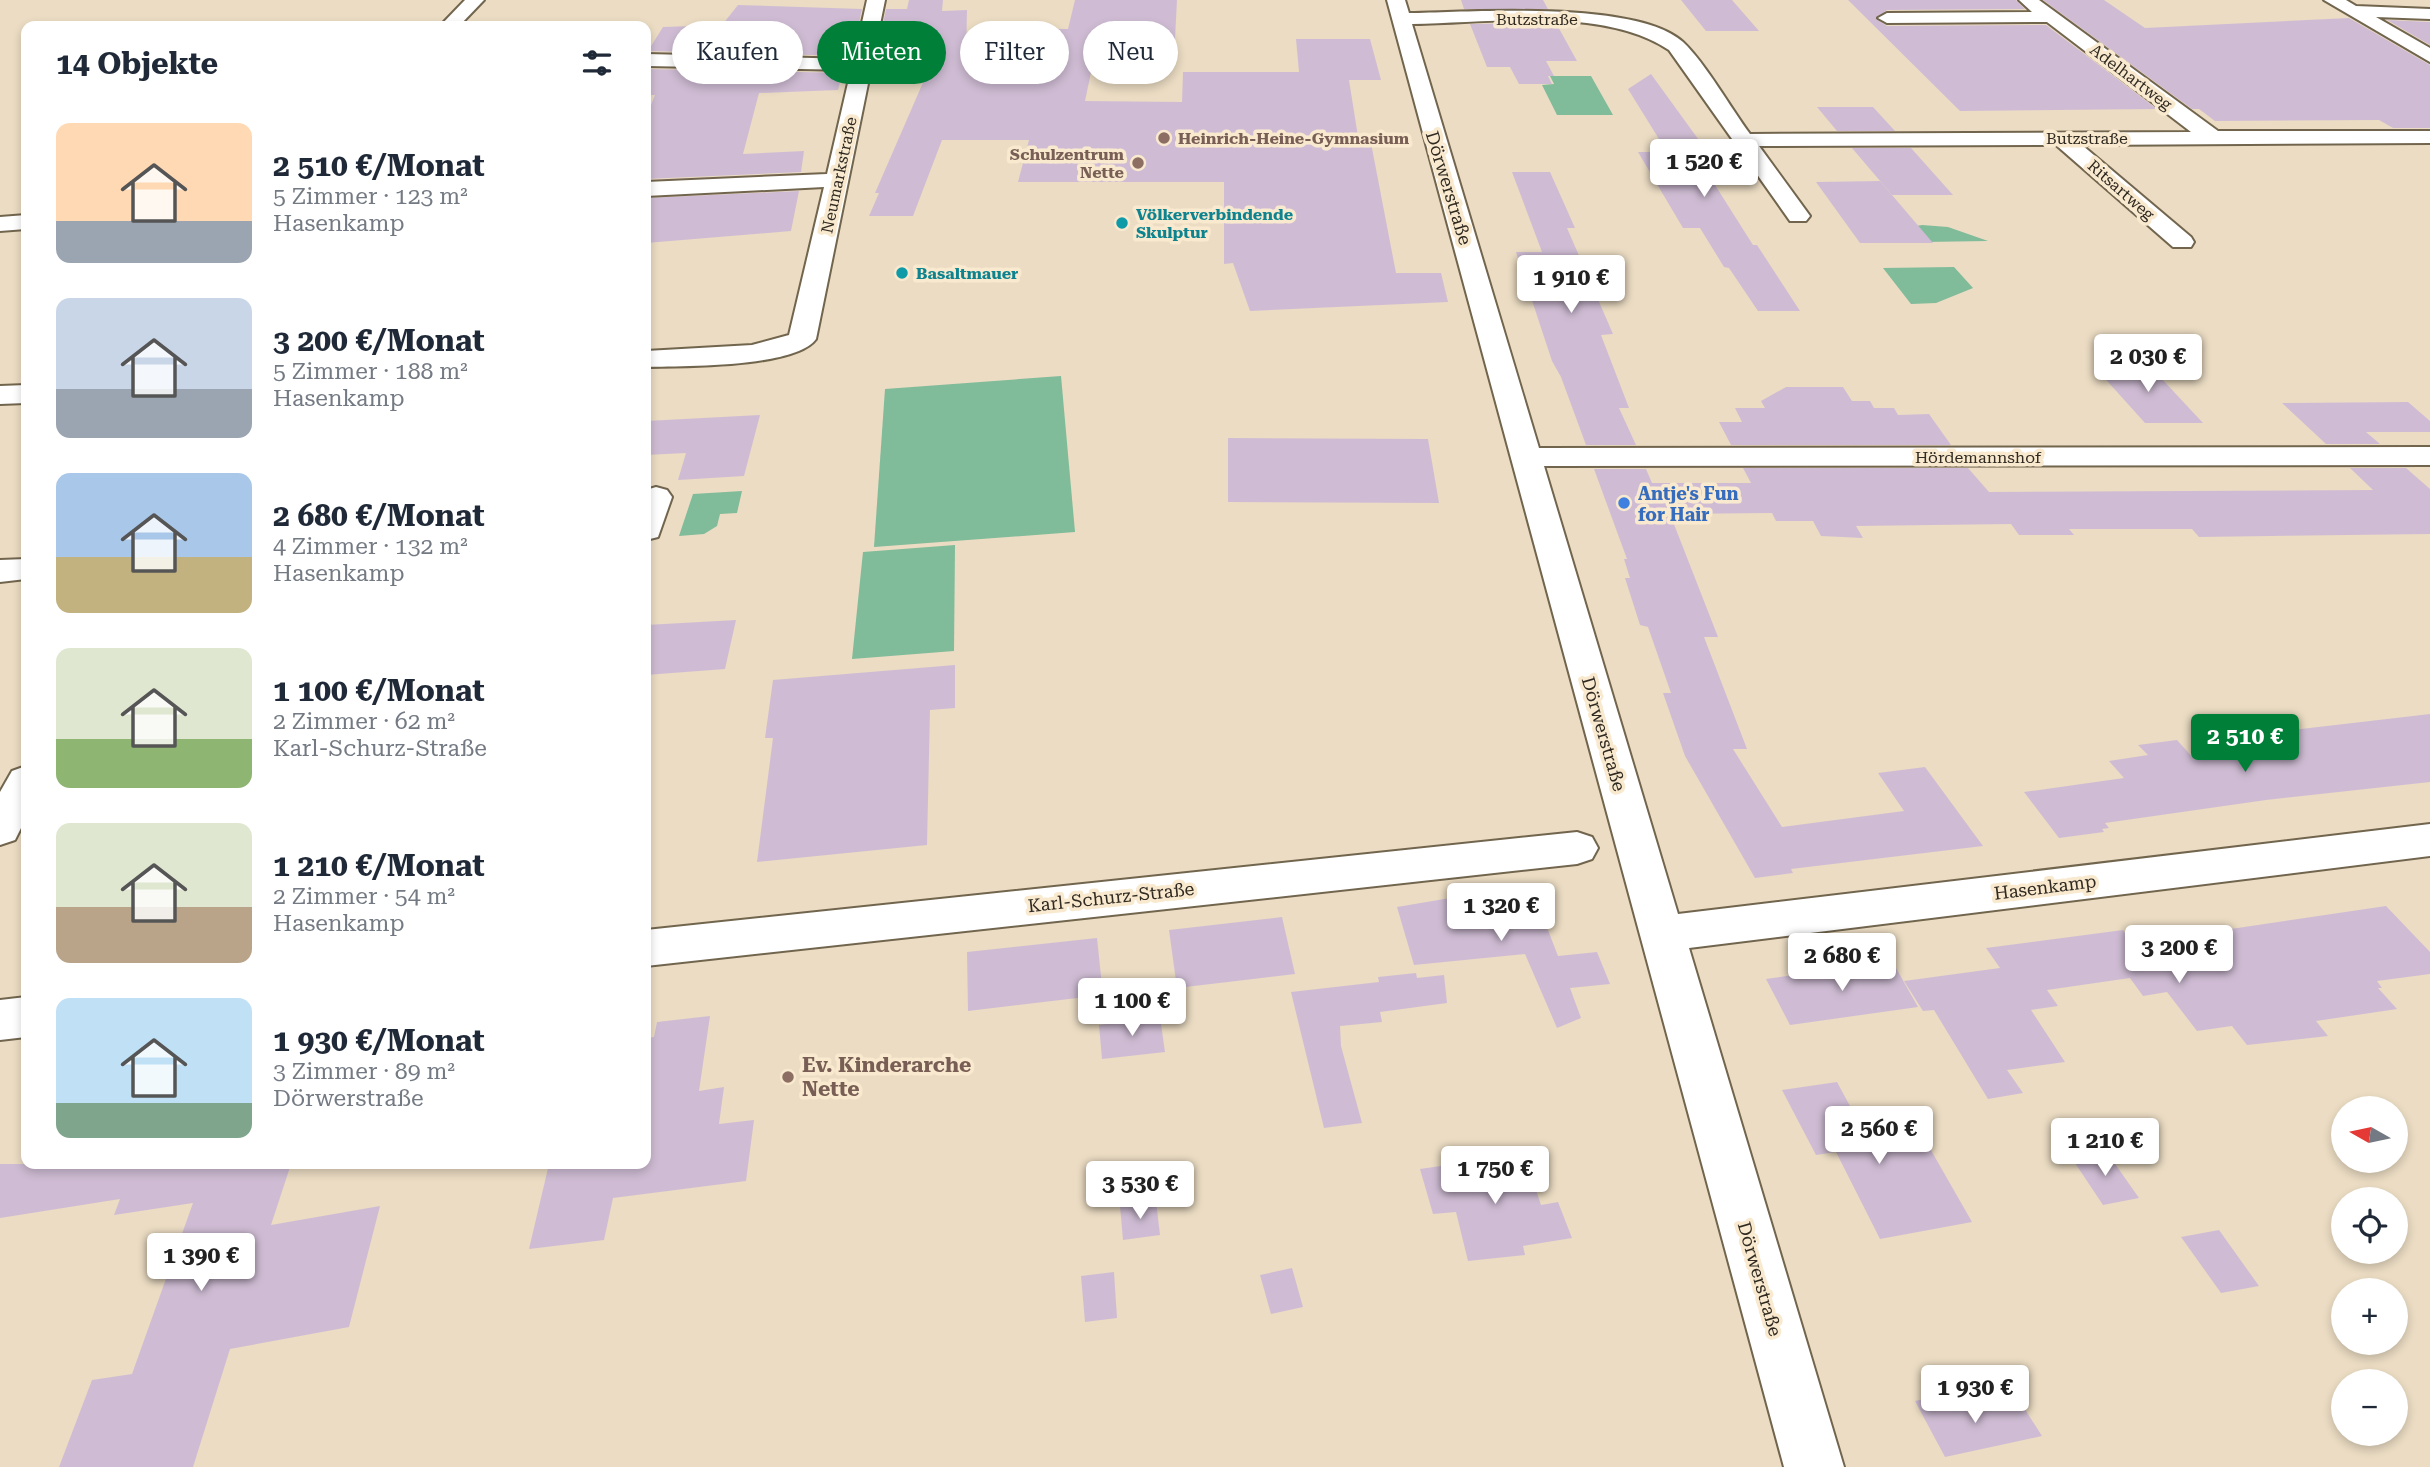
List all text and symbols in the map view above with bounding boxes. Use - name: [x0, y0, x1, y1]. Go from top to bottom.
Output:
- street label: Butzstraße: [1496, 10, 1578, 29]
- chip: Kaufen: [672, 21, 803, 84]
- chip: Mieten: [817, 21, 946, 84]
- chip: Filter: [960, 21, 1069, 84]
- chip: Neu: [1083, 21, 1178, 84]
- street label: Adelhartweg: [2086, 40, 2176, 115]
- icon: filters: [578, 44, 616, 82]
- text: 14 Objekte: [56, 46, 218, 81]
- street label: Neumarkstraße: [817, 115, 861, 235]
- place label: Heinrich-Heine-Gymnasium: [1178, 129, 1410, 148]
- street label: Dörwerstraße: [1422, 129, 1476, 248]
- street label: Butzstraße: [2046, 129, 2128, 148]
- marker: Heinrich-Heine-Gymnasium: [1156, 130, 1172, 146]
- pin: 1 520 €: [1639, 140, 1769, 199]
- place label: Schulzentrum Nette: [1010, 145, 1125, 182]
- text: 2 510 €/Monat: [273, 148, 485, 183]
- text: 1 520 €: [1666, 148, 1742, 175]
- icon: home: [112, 151, 196, 235]
- marker: Schulzentrum Nette: [1130, 155, 1146, 171]
- street label: Ritsartweg: [2084, 156, 2159, 225]
- text: 5 Zimmer · 123 m²: [273, 183, 468, 210]
- place label: Völkerverbindende Skulptur: [1136, 205, 1293, 242]
- text: Hasenkamp: [273, 210, 405, 237]
- marker: Völkerverbindende Skulptur: [1114, 215, 1130, 231]
- pin: 1 910 €: [1506, 256, 1636, 315]
- place label: Basaltmauer: [916, 264, 1018, 283]
- text: 1 910 €: [1533, 264, 1609, 291]
- marker: Basaltmauer: [894, 265, 910, 281]
- text: 3 200 €/Monat: [273, 323, 485, 358]
- icon: home: [112, 326, 196, 410]
- pin: 2 030 €: [2083, 334, 2213, 394]
- text: 2 030 €: [2110, 343, 2186, 370]
- text: 5 Zimmer · 188 m²: [273, 358, 468, 385]
- text: Hasenkamp: [273, 385, 405, 412]
- street label: Hördemannshof: [1915, 448, 2042, 467]
- place label: Antje's Fun for Hair: [1638, 483, 1739, 525]
- marker: Antje's Fun for Hair: [1616, 495, 1632, 511]
- text: 2 680 €/Monat: [273, 498, 485, 533]
- icon: home: [112, 501, 196, 585]
- text: 4 Zimmer · 132 m²: [273, 533, 468, 560]
- text: Hasenkamp: [273, 560, 405, 587]
- text: 1 100 €/Monat: [273, 673, 485, 708]
- street label: Dörwerstraße: [1578, 674, 1630, 794]
- icon: home: [112, 676, 196, 760]
- text: 2 Zimmer · 62 m²: [273, 708, 455, 735]
- pin: 2 510 €: [2180, 714, 2310, 774]
- text: 2 510 €: [2207, 723, 2283, 750]
- text: Karl-Schurz-Straße: [273, 735, 487, 762]
- text: 1 210 €/Monat: [273, 848, 485, 883]
- icon: home: [112, 851, 196, 935]
- street label: Hasenkamp: [1993, 870, 2097, 904]
- street label: Karl-Schurz-Straße: [1027, 878, 1195, 916]
- text: 2 Zimmer · 54 m²: [273, 883, 455, 910]
- pin: 1 320 €: [1436, 884, 1566, 943]
- text: 1 320 €: [1463, 892, 1539, 919]
- text: Hasenkamp: [273, 910, 405, 937]
- pin: 3 200 €: [2114, 926, 2244, 985]
- pin: 2 680 €: [1777, 934, 1907, 993]
- text: 3 200 €: [2141, 934, 2217, 961]
- text: 2 680 €: [1804, 942, 1880, 969]
- pin: 1 100 €: [1067, 978, 1197, 1038]
- text: 1 100 €: [1094, 987, 1170, 1014]
- text: 1 930 €/Monat: [273, 1023, 485, 1058]
- icon: home: [112, 1026, 196, 1110]
- place label: Ev. Kinderarche Nette: [802, 1053, 971, 1101]
- text: 3 Zimmer · 89 m²: [273, 1058, 455, 1085]
- marker: Ev. Kinderarche Nette: [780, 1069, 796, 1085]
- text: Dörwerstraße: [273, 1085, 424, 1112]
- north arrow: [2331, 1096, 2408, 1172]
- map controls: [2331, 1096, 2408, 1446]
- pin: 2 560 €: [1814, 1106, 1944, 1166]
- text: 2 560 €: [1841, 1115, 1917, 1142]
- pin: 1 210 €: [2040, 1118, 2170, 1178]
- text: 1 210 €: [2067, 1127, 2143, 1154]
- pin: 1 750 €: [1430, 1146, 1560, 1206]
- text: 1 750 €: [1457, 1155, 1533, 1182]
- pin: 3 530 €: [1075, 1162, 1205, 1221]
- text: 3 530 €: [1102, 1170, 1178, 1197]
- button: locate: [2331, 1187, 2408, 1264]
- street label: Dörwerstraße: [1734, 1219, 1786, 1339]
- pin: 1 390 €: [136, 1234, 266, 1293]
- text: 1 390 €: [163, 1242, 239, 1269]
- button: +: [2331, 1278, 2408, 1355]
- pin: 1 930 €: [1910, 1366, 2040, 1425]
- button: −: [2331, 1369, 2408, 1446]
- text: 1 930 €: [1937, 1374, 2013, 1401]

